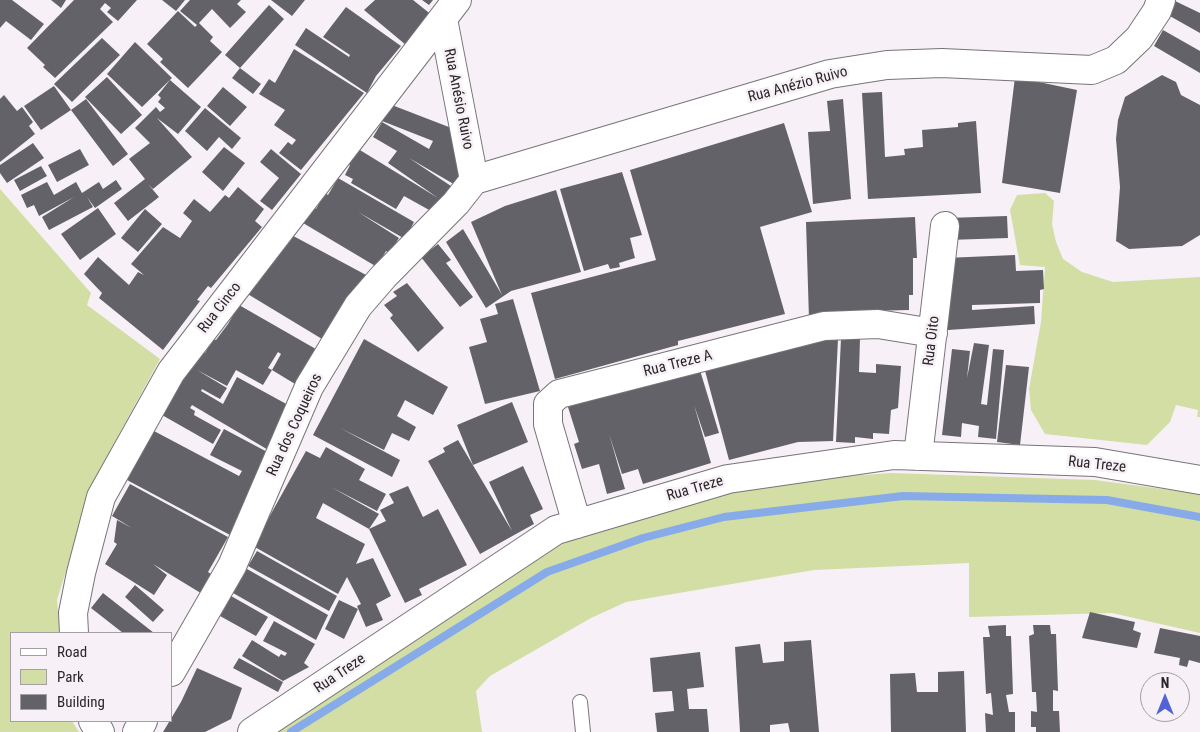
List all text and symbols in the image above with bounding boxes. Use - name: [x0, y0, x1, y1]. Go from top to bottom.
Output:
- street label: Rua Anésio Ruivo: [439, 47, 477, 151]
- street label: Rua Anézio Ruivo: [746, 63, 850, 107]
- street label: Rua Cinco: [195, 279, 245, 337]
- street label: Rua Oito: [920, 315, 944, 367]
- street label: Rua Treze A: [642, 347, 714, 381]
- street label: Rua dos Coqueiros: [263, 371, 327, 479]
- street label: Rua Treze: [1067, 453, 1127, 477]
- street label: Rua Treze: [665, 472, 725, 506]
- legend: [10, 632, 172, 722]
- text: Road: [57, 643, 87, 661]
- street label: Rua Treze: [311, 650, 369, 698]
- text: Park: [57, 668, 84, 686]
- north arrow: [1140, 672, 1190, 722]
- text: N: [1161, 675, 1169, 691]
- text: Building: [57, 693, 105, 711]

